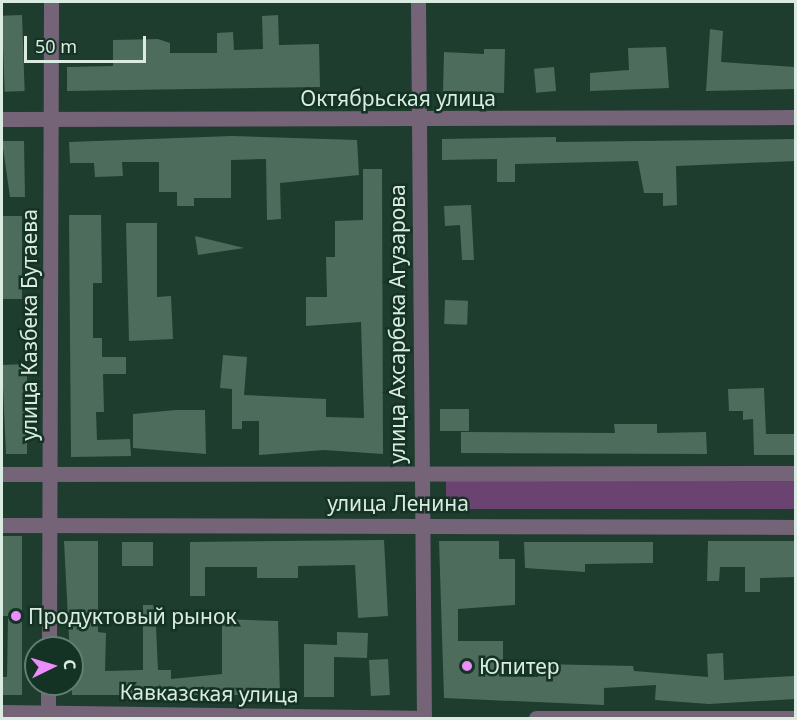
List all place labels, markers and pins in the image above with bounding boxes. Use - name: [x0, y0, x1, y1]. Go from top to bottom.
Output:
- place label: Продуктовый рынок: [28, 603, 237, 629]
- marker: Продуктовый рынок: [9, 609, 23, 623]
- place label: Юпитер: [479, 653, 560, 679]
- marker: Юпитер: [460, 659, 474, 673]

